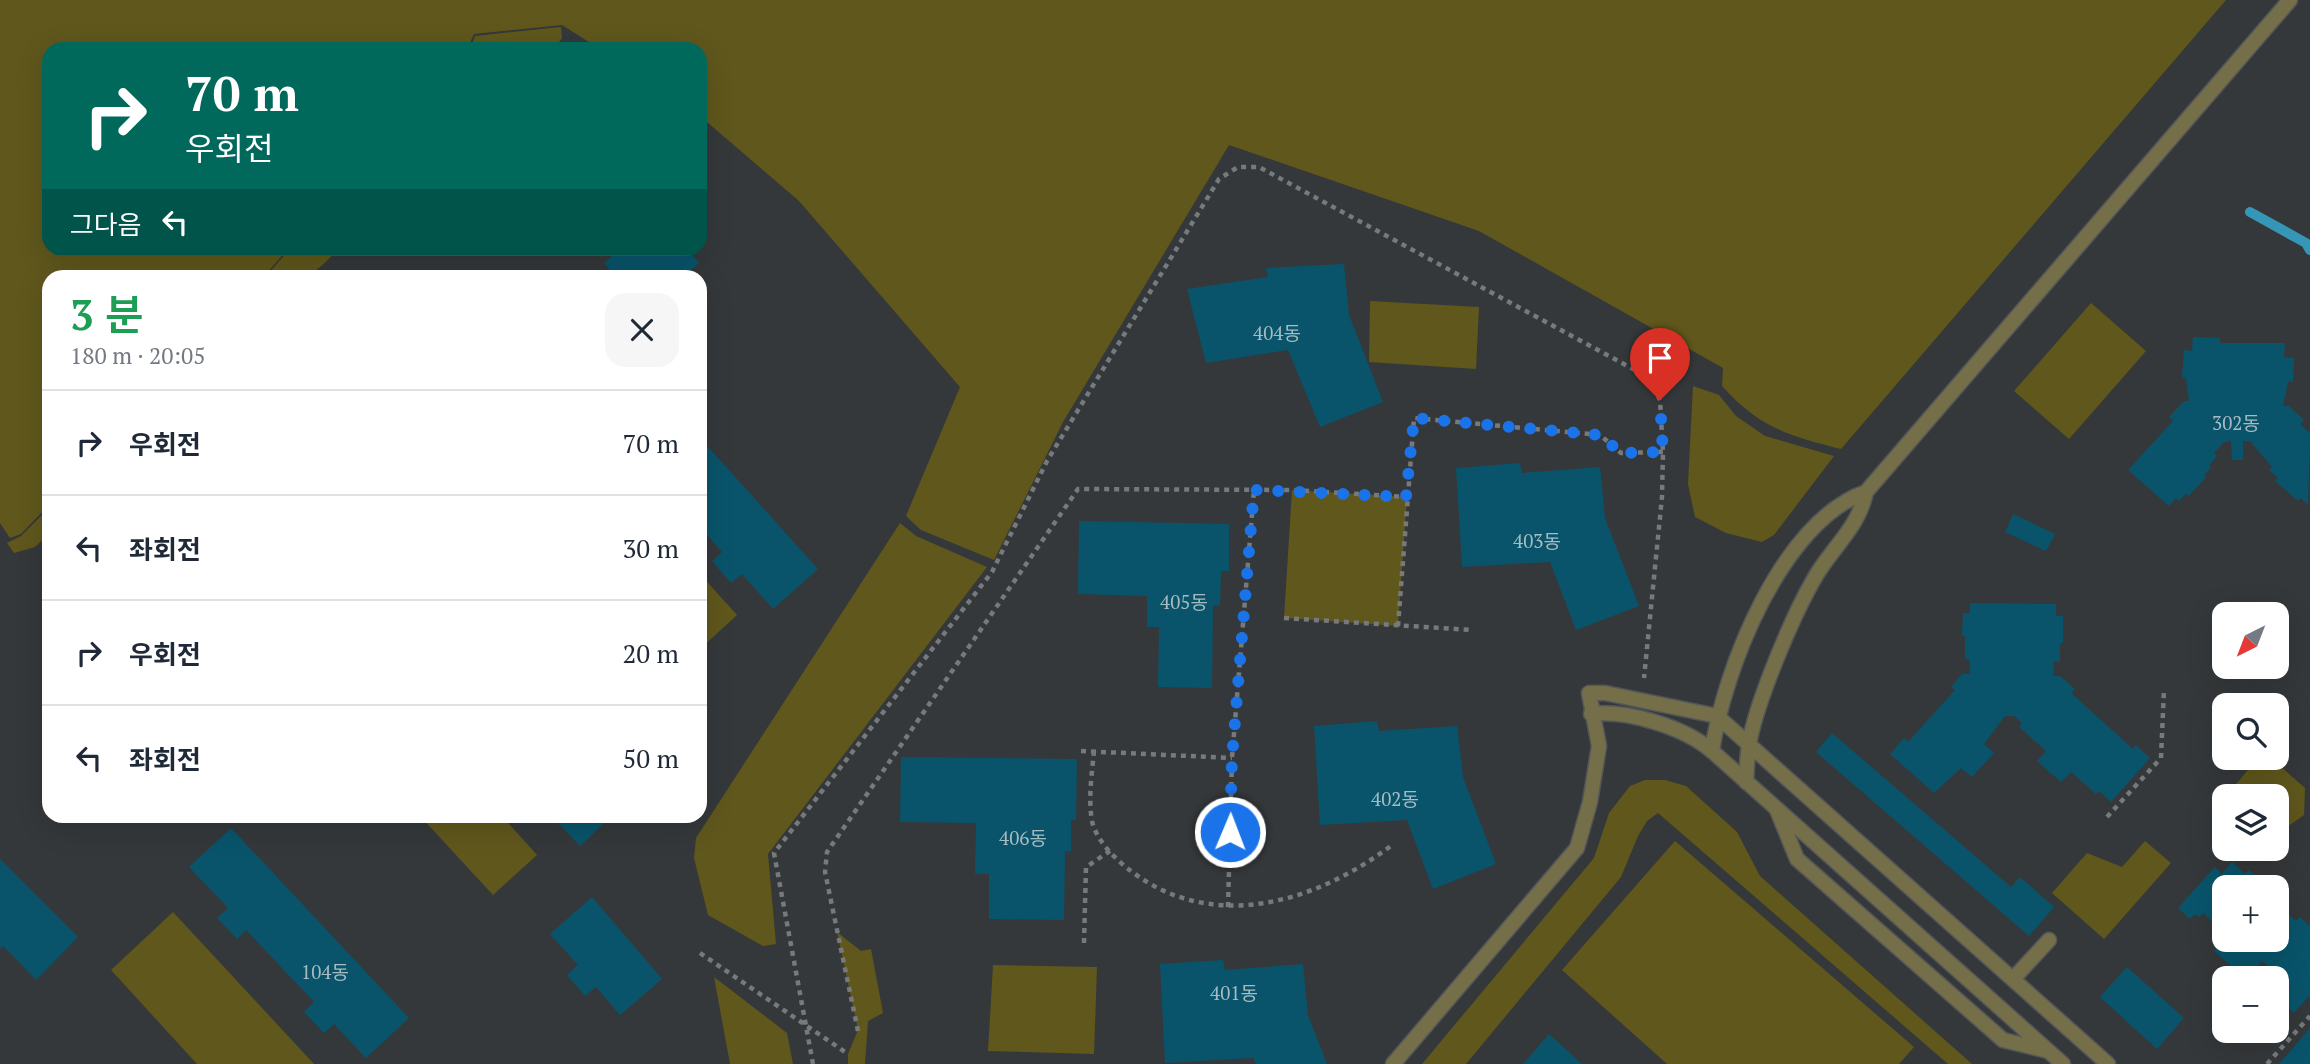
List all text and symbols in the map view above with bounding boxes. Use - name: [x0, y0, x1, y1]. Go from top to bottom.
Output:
- text: 70 m: [185, 60, 299, 125]
- icon: right: [70, 70, 161, 161]
- text: 우회전: [185, 127, 273, 169]
- icon: left: [156, 203, 194, 241]
- text: 그다음: [70, 207, 142, 241]
- text: 3 분: [70, 286, 144, 342]
- button: close: [605, 293, 679, 367]
- house number: 404동: [1253, 320, 1301, 345]
- pin: [1630, 328, 1690, 400]
- icon: arrive: [1641, 339, 1679, 377]
- text: 180 m · 20:05: [70, 340, 205, 371]
- house number: 302동: [2212, 410, 2260, 435]
- icon: right: [70, 424, 108, 462]
- text: 70 m: [623, 426, 679, 460]
- text: 우회전: [129, 427, 201, 461]
- house number: 403동: [1513, 528, 1561, 553]
- icon: left: [70, 529, 108, 567]
- text: 30 m: [623, 531, 679, 565]
- text: 좌회전: [129, 532, 201, 566]
- house number: 405동: [1160, 589, 1208, 614]
- north arrow: [2212, 602, 2289, 679]
- map controls: [2212, 602, 2289, 1043]
- icon: right: [70, 634, 108, 672]
- text: 20 m: [623, 636, 679, 670]
- text: 우회전: [129, 637, 201, 671]
- button: search: [2212, 693, 2289, 770]
- icon: left: [70, 739, 108, 777]
- text: 50 m: [623, 741, 679, 775]
- text: 좌회전: [129, 742, 201, 776]
- button: layers: [2212, 784, 2289, 861]
- house number: 402동: [1371, 786, 1419, 811]
- position arrow: [1193, 795, 1267, 869]
- house number: 406동: [999, 825, 1047, 850]
- button: +: [2212, 875, 2289, 952]
- house number: 104동: [301, 959, 349, 984]
- button: −: [2212, 966, 2289, 1043]
- house number: 401동: [1210, 980, 1258, 1005]

